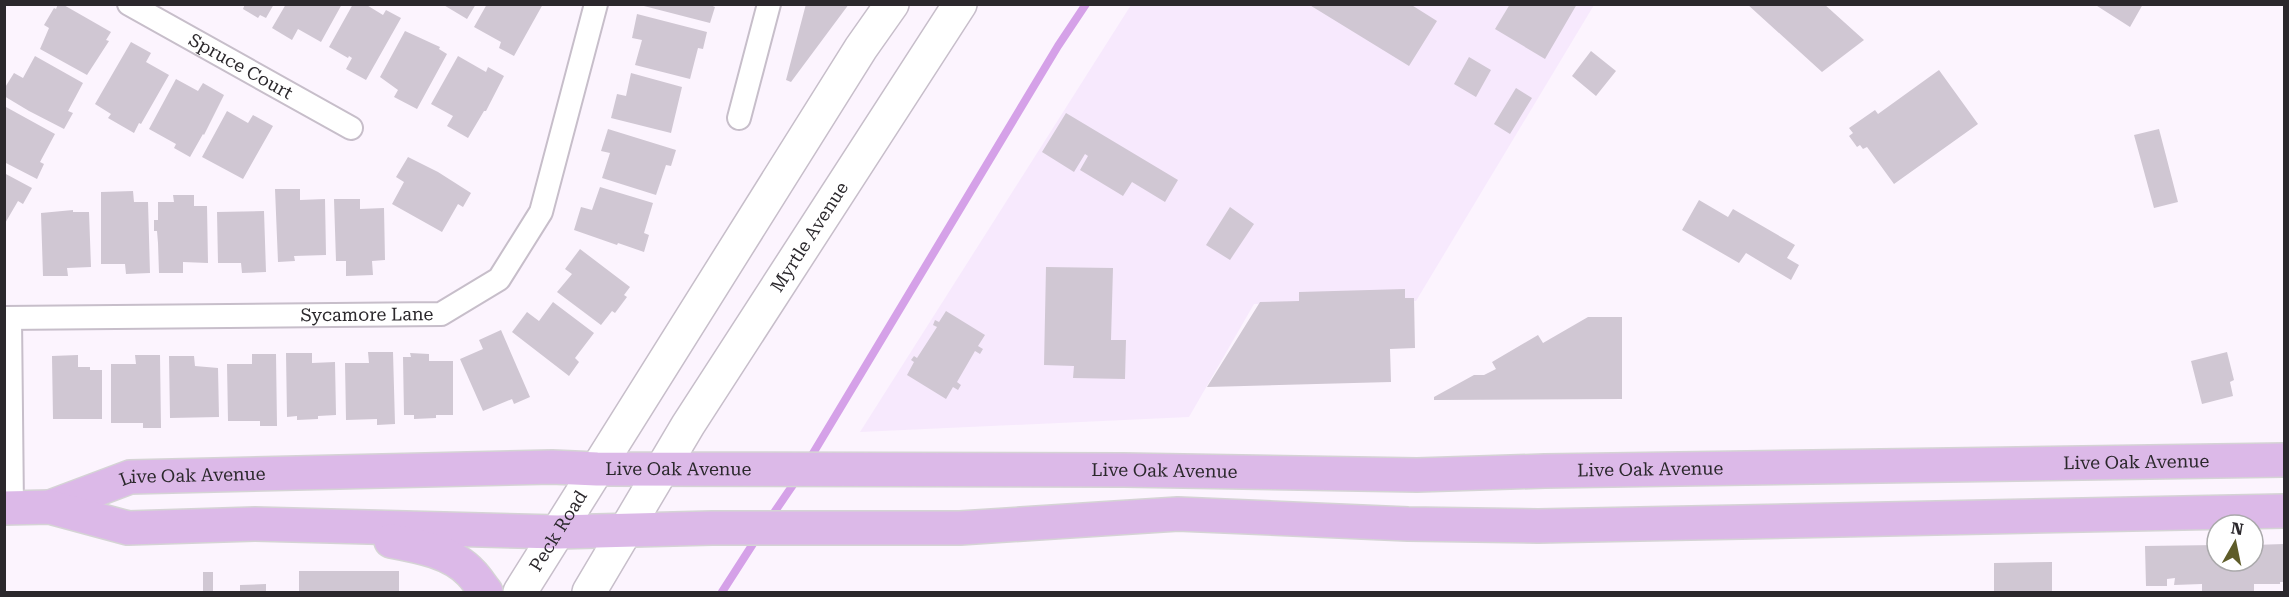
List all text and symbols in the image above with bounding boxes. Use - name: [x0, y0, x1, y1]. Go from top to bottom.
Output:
- street label: Spruce Court: [185, 29, 297, 104]
- street label: Myrtle Avenue: [766, 178, 852, 296]
- street label: Sycamore Lane: [300, 303, 434, 325]
- street label: Live Oak Avenue: [2063, 450, 2209, 473]
- street label: Live Oak Avenue: [1577, 457, 1724, 481]
- street label: Live Oak Avenue: [605, 458, 752, 479]
- street label: Live Oak Avenue: [1091, 459, 1238, 482]
- street label: Live Oak Avenue: [116, 463, 266, 490]
- street label: Peck Road: [525, 486, 591, 575]
- north arrow: [2205, 513, 2265, 573]
- text: N: [2230, 518, 2245, 539]

